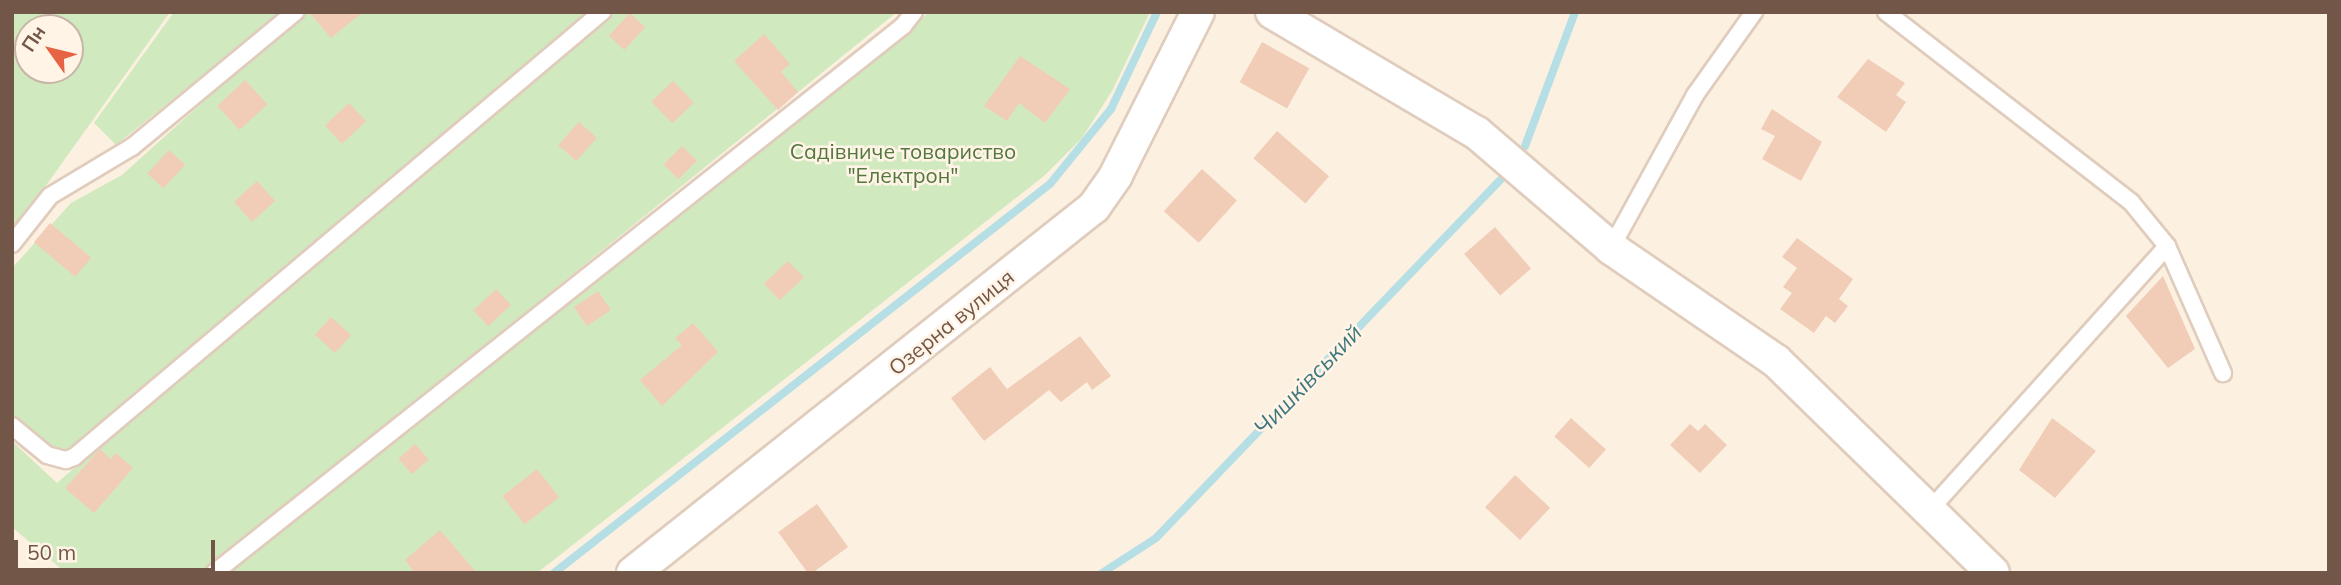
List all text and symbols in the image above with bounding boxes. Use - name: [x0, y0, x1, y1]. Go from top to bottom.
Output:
- north arrow: [14, 14, 84, 84]
- text: Пн: [16, 21, 51, 56]
- park label: Садівниче товариство "Електрон": [790, 138, 1016, 188]
- street label: Озерна вулиця: [883, 264, 1019, 380]
- water label: Чишківський: [1248, 319, 1368, 441]
- scale bar: [18, 526, 219, 570]
- text: 50 m: [27, 539, 76, 565]

